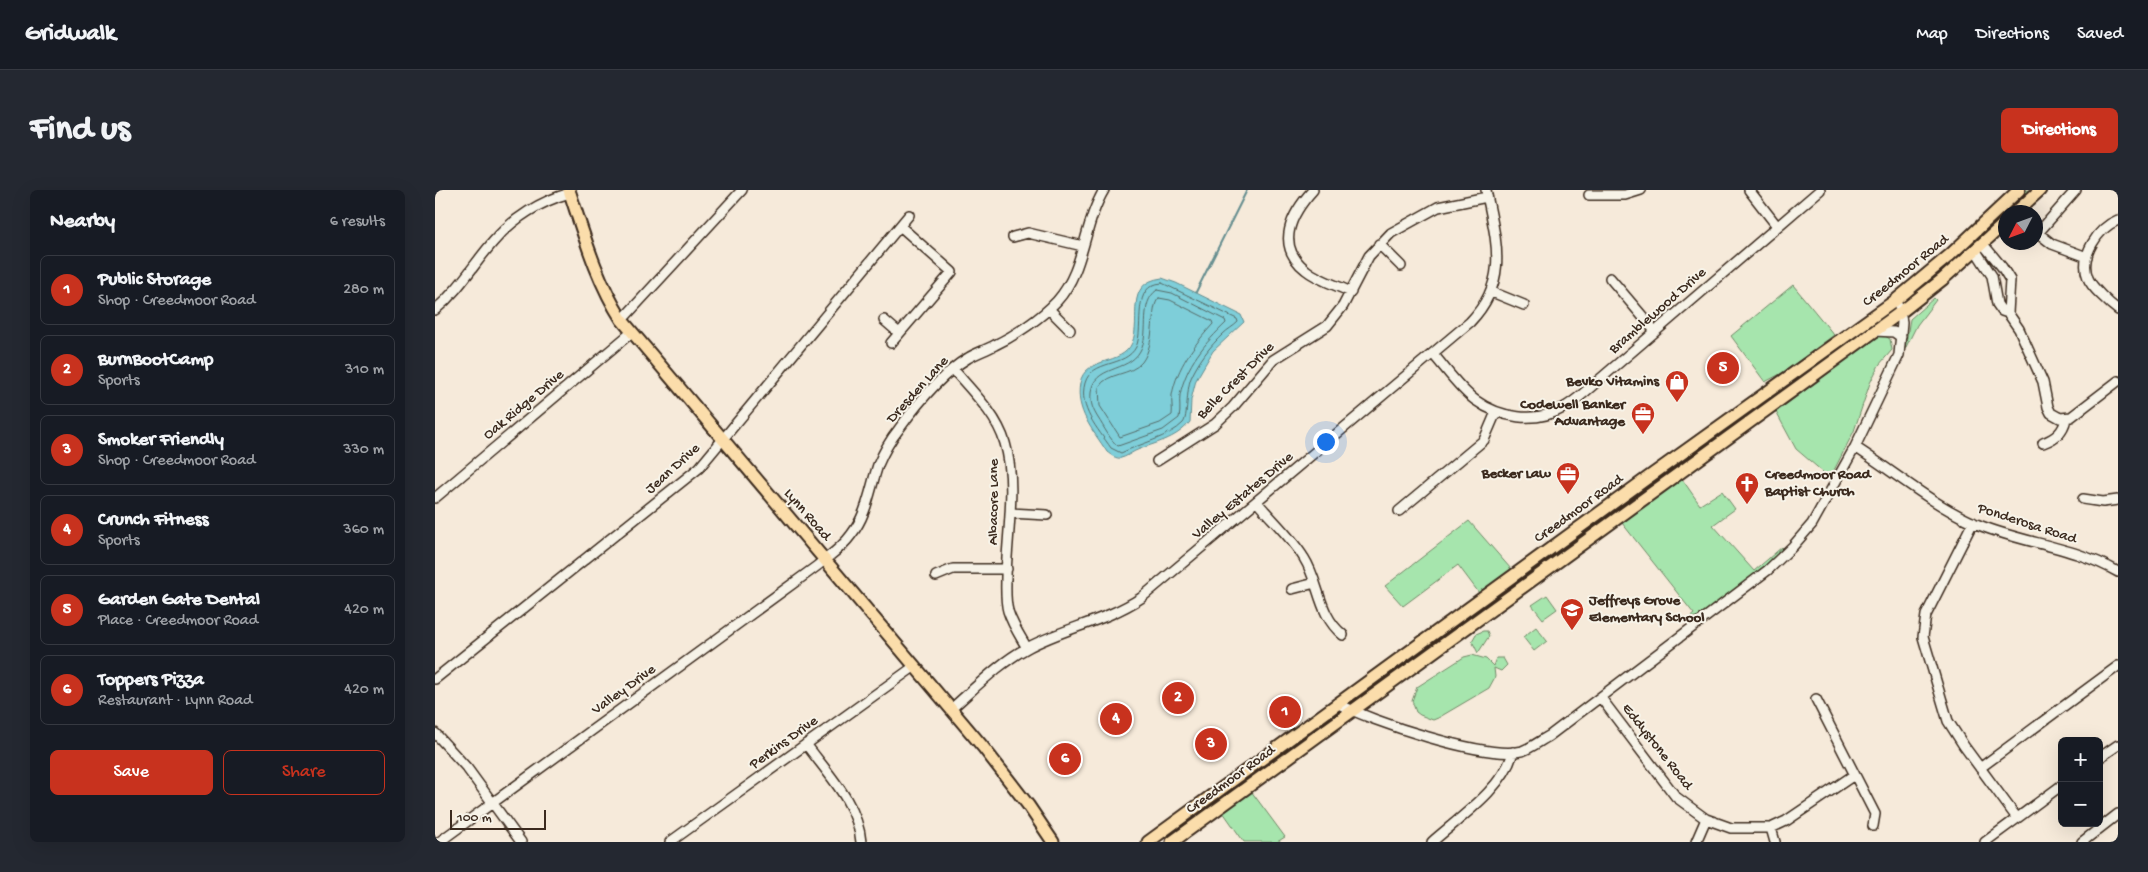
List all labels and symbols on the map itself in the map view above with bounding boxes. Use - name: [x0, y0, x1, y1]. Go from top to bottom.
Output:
- north arrow: [1998, 205, 2043, 250]
- street label: Creedmoor Road: [1859, 230, 1954, 311]
- street label: Bramblewood Drive: [1605, 264, 1711, 359]
- street label: Belle Crest Drive: [1193, 338, 1279, 424]
- pin: 5: [1707, 349, 1739, 387]
- street label: Dresden Lane: [882, 352, 953, 428]
- street label: Oak Ridge Drive: [480, 366, 568, 444]
- shop icon: Bevko Vitamins: [1664, 369, 1690, 403]
- place label: Bevko Vitamins: [1565, 373, 1660, 391]
- place label: Codewell Banker Advantage: [1519, 396, 1627, 431]
- office icon: Codewell Banker Advantage: [1630, 401, 1656, 435]
- your location: [1313, 429, 1339, 455]
- street label: Jean Drive: [642, 440, 704, 498]
- street label: Valley Estates Drive: [1188, 448, 1298, 544]
- street label: Albacore Lane: [985, 458, 1003, 545]
- office icon: Becker Law: [1555, 461, 1581, 495]
- place label: Becker Law: [1481, 465, 1551, 483]
- place label: Creedmoor Road Baptist Church: [1764, 466, 1873, 501]
- street label: Creedmoor Road: [1531, 470, 1628, 547]
- church icon: Creedmoor Road Baptist Church: [1734, 471, 1760, 505]
- street label: Lynn Road: [779, 485, 835, 546]
- street label: Ponderosa Road: [1974, 499, 2080, 549]
- place label: Jeffreys Grove Elementary School: [1588, 592, 1705, 627]
- school or university icon: Jeffreys Grove Elementary School: [1559, 597, 1585, 631]
- street label: Valley Drive: [588, 661, 660, 720]
- pin: 2: [1162, 679, 1194, 717]
- pin: 1: [1269, 693, 1301, 731]
- pin: 4: [1100, 700, 1132, 738]
- street label: Eddystone Road: [1618, 700, 1697, 795]
- street label: Perkins Drive: [745, 712, 822, 774]
- pin: 3: [1195, 725, 1227, 763]
- pin: 6: [1049, 740, 1081, 778]
- street label: Creedmoor Road: [1183, 741, 1280, 818]
- scale bar: [450, 807, 546, 830]

